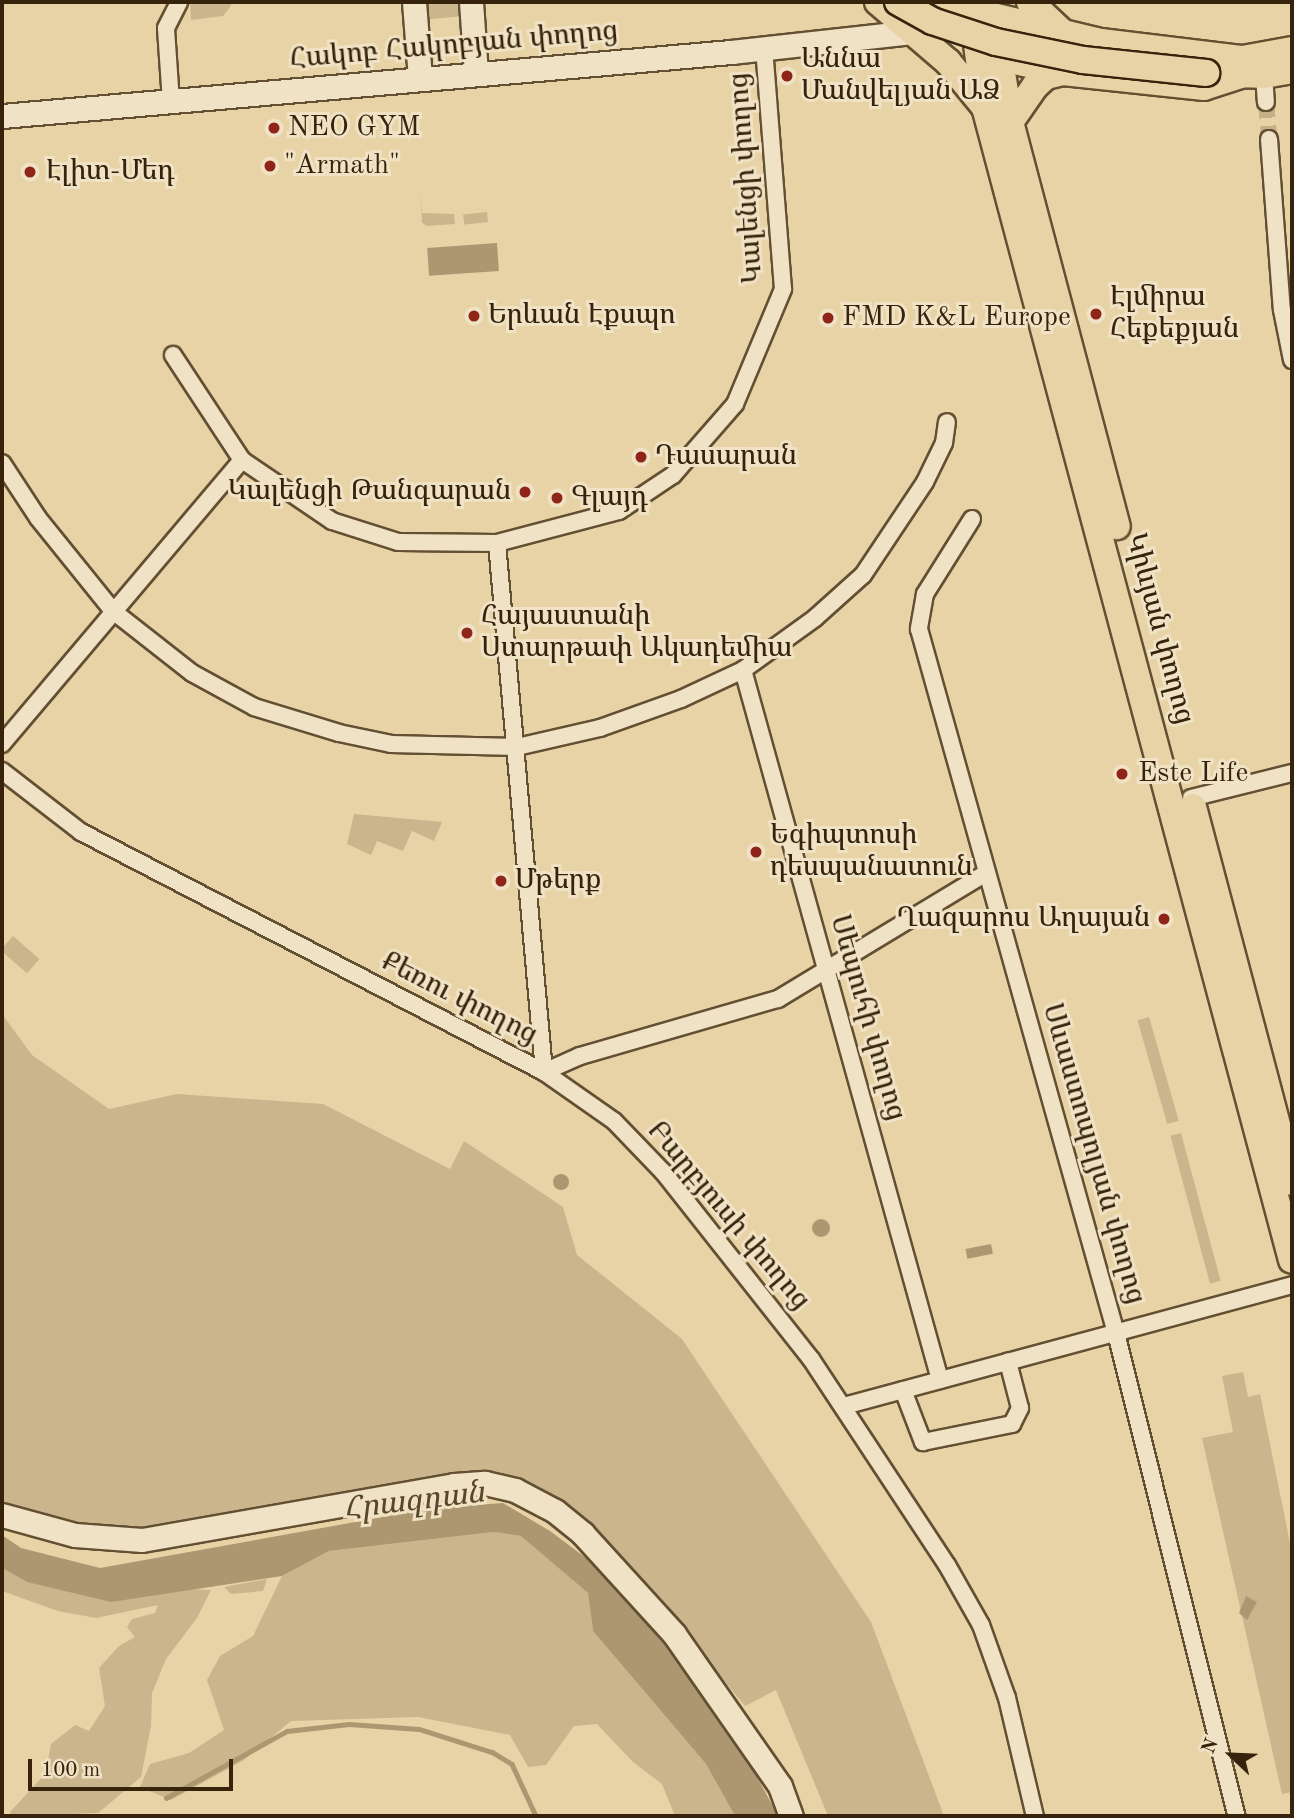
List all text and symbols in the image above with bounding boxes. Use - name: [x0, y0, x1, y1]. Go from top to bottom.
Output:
- street label: Հակոբ Հակոբյան փողոց: [288, 15, 620, 77]
- place label: Աննա Մանվելյան ԱՁ: [801, 43, 1000, 109]
- marker: Աննա Մանվելյան ԱՁ: [779, 68, 795, 84]
- street label: Կալենցի փողոց: [723, 71, 771, 285]
- place label: NEO GYM: [288, 111, 420, 145]
- marker: NEO GYM: [266, 120, 282, 136]
- place label: "Armath": [284, 149, 400, 183]
- place label: Էլիտ-Մեդ: [46, 155, 175, 189]
- marker: "Armath": [262, 158, 278, 174]
- marker: Էլիտ-Մեդ: [20, 162, 40, 182]
- place label: Էլմիրա Հեքեքյան: [1110, 281, 1239, 347]
- place label: Երևան Էքսպո: [488, 299, 675, 333]
- place label: FMD K&L Europe: [842, 301, 1071, 335]
- marker: Էլմիրա Հեքեքյան: [1088, 306, 1104, 322]
- marker: Երևան Էքսպո: [466, 308, 482, 324]
- marker: FMD K&L Europe: [820, 310, 836, 326]
- place label: Դասարան: [655, 440, 797, 474]
- marker: Դասարան: [633, 449, 649, 465]
- place label: Կալենցի Թանգարան: [228, 475, 511, 509]
- place label: Գլայդ: [571, 481, 648, 515]
- marker: Կալենցի Թանգարան: [517, 484, 533, 500]
- marker: Գլայդ: [549, 490, 565, 506]
- street label: Կիևյան փողոց: [1117, 530, 1201, 728]
- place label: Հայաստանի Ստարթափ Ակադեմիա: [481, 600, 792, 666]
- marker: Հայաստանի Ստարթափ Ակադեմիա: [459, 625, 475, 641]
- place label: Este Life: [1138, 757, 1248, 791]
- marker: Este Life: [1112, 764, 1132, 784]
- place label: Եգիպտոսի դեսպանատուն: [770, 819, 973, 885]
- marker: Եգիպտոսի դեսպանատուն: [748, 844, 764, 860]
- place label: Մթերք: [515, 864, 601, 898]
- marker: Մթերք: [493, 873, 509, 889]
- place label: Ղազարոս Աղայան: [897, 902, 1150, 936]
- street label: Սեպուհի փողոց: [822, 911, 912, 1125]
- marker: Ղազարոս Աղայան: [1156, 911, 1172, 927]
- street label: Քեռու փողոց: [375, 945, 543, 1053]
- street label: Սևաստոպոլյան փողոց: [1034, 1000, 1152, 1308]
- street label: Բարբյուսի փողոց: [639, 1115, 817, 1317]
- water label: Հրազդան: [342, 1476, 486, 1528]
- north arrow: [1196, 1720, 1266, 1790]
- text: N: [1200, 1736, 1223, 1757]
- scale bar: [32, 1744, 236, 1788]
- text: 100 m: [41, 1760, 100, 1781]

